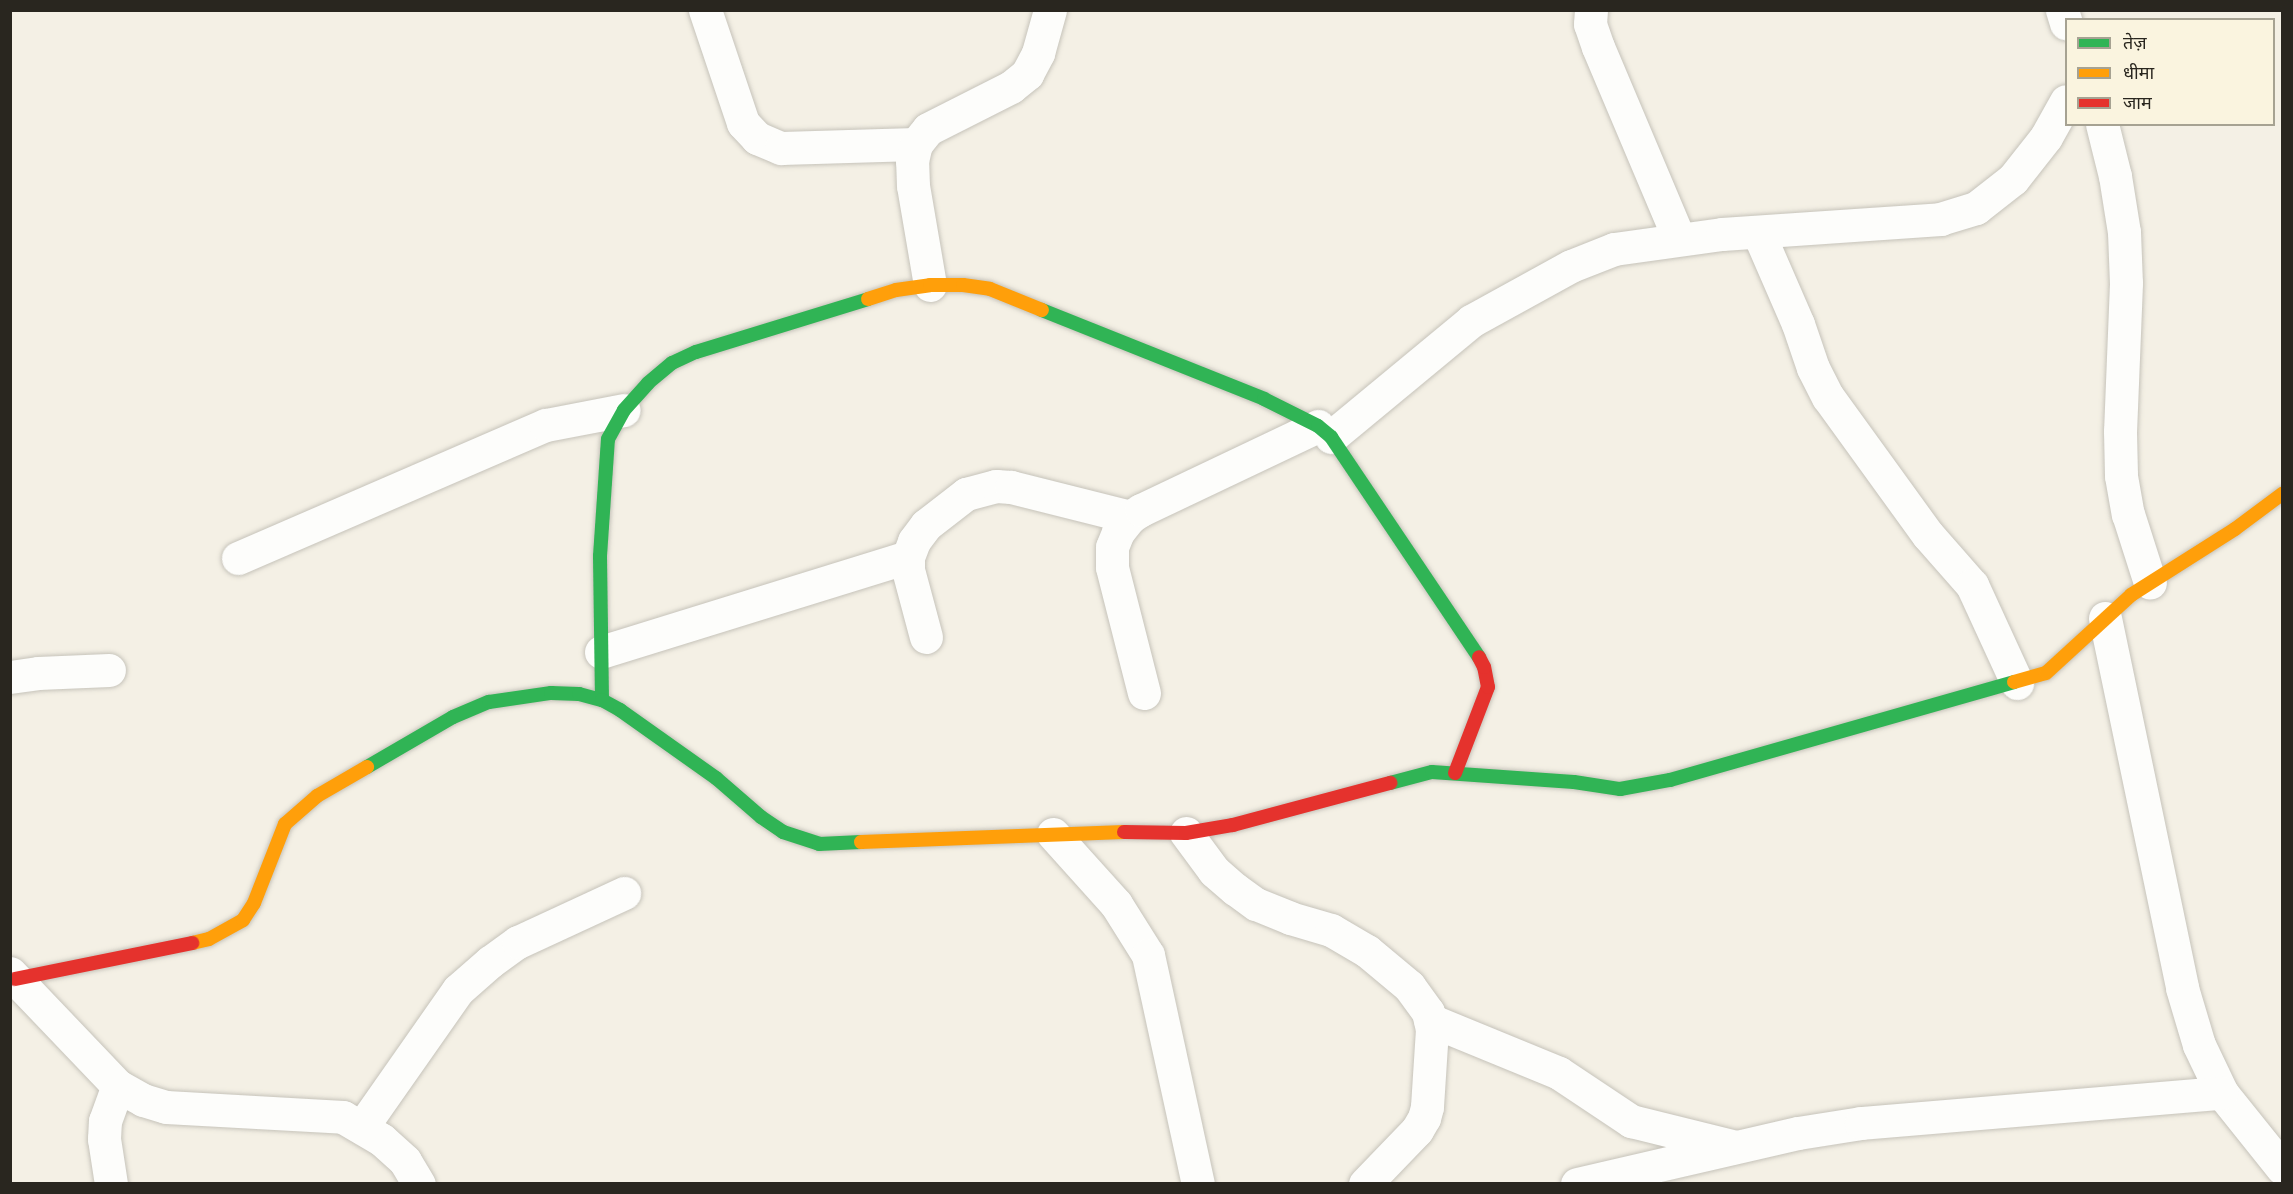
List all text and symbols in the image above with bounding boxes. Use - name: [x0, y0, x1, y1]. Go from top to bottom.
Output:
- legend: [2065, 18, 2275, 126]
- text: तेज़: [2123, 31, 2147, 56]
- text: धीमा: [2123, 61, 2154, 86]
- text: जाम: [2123, 91, 2152, 116]

